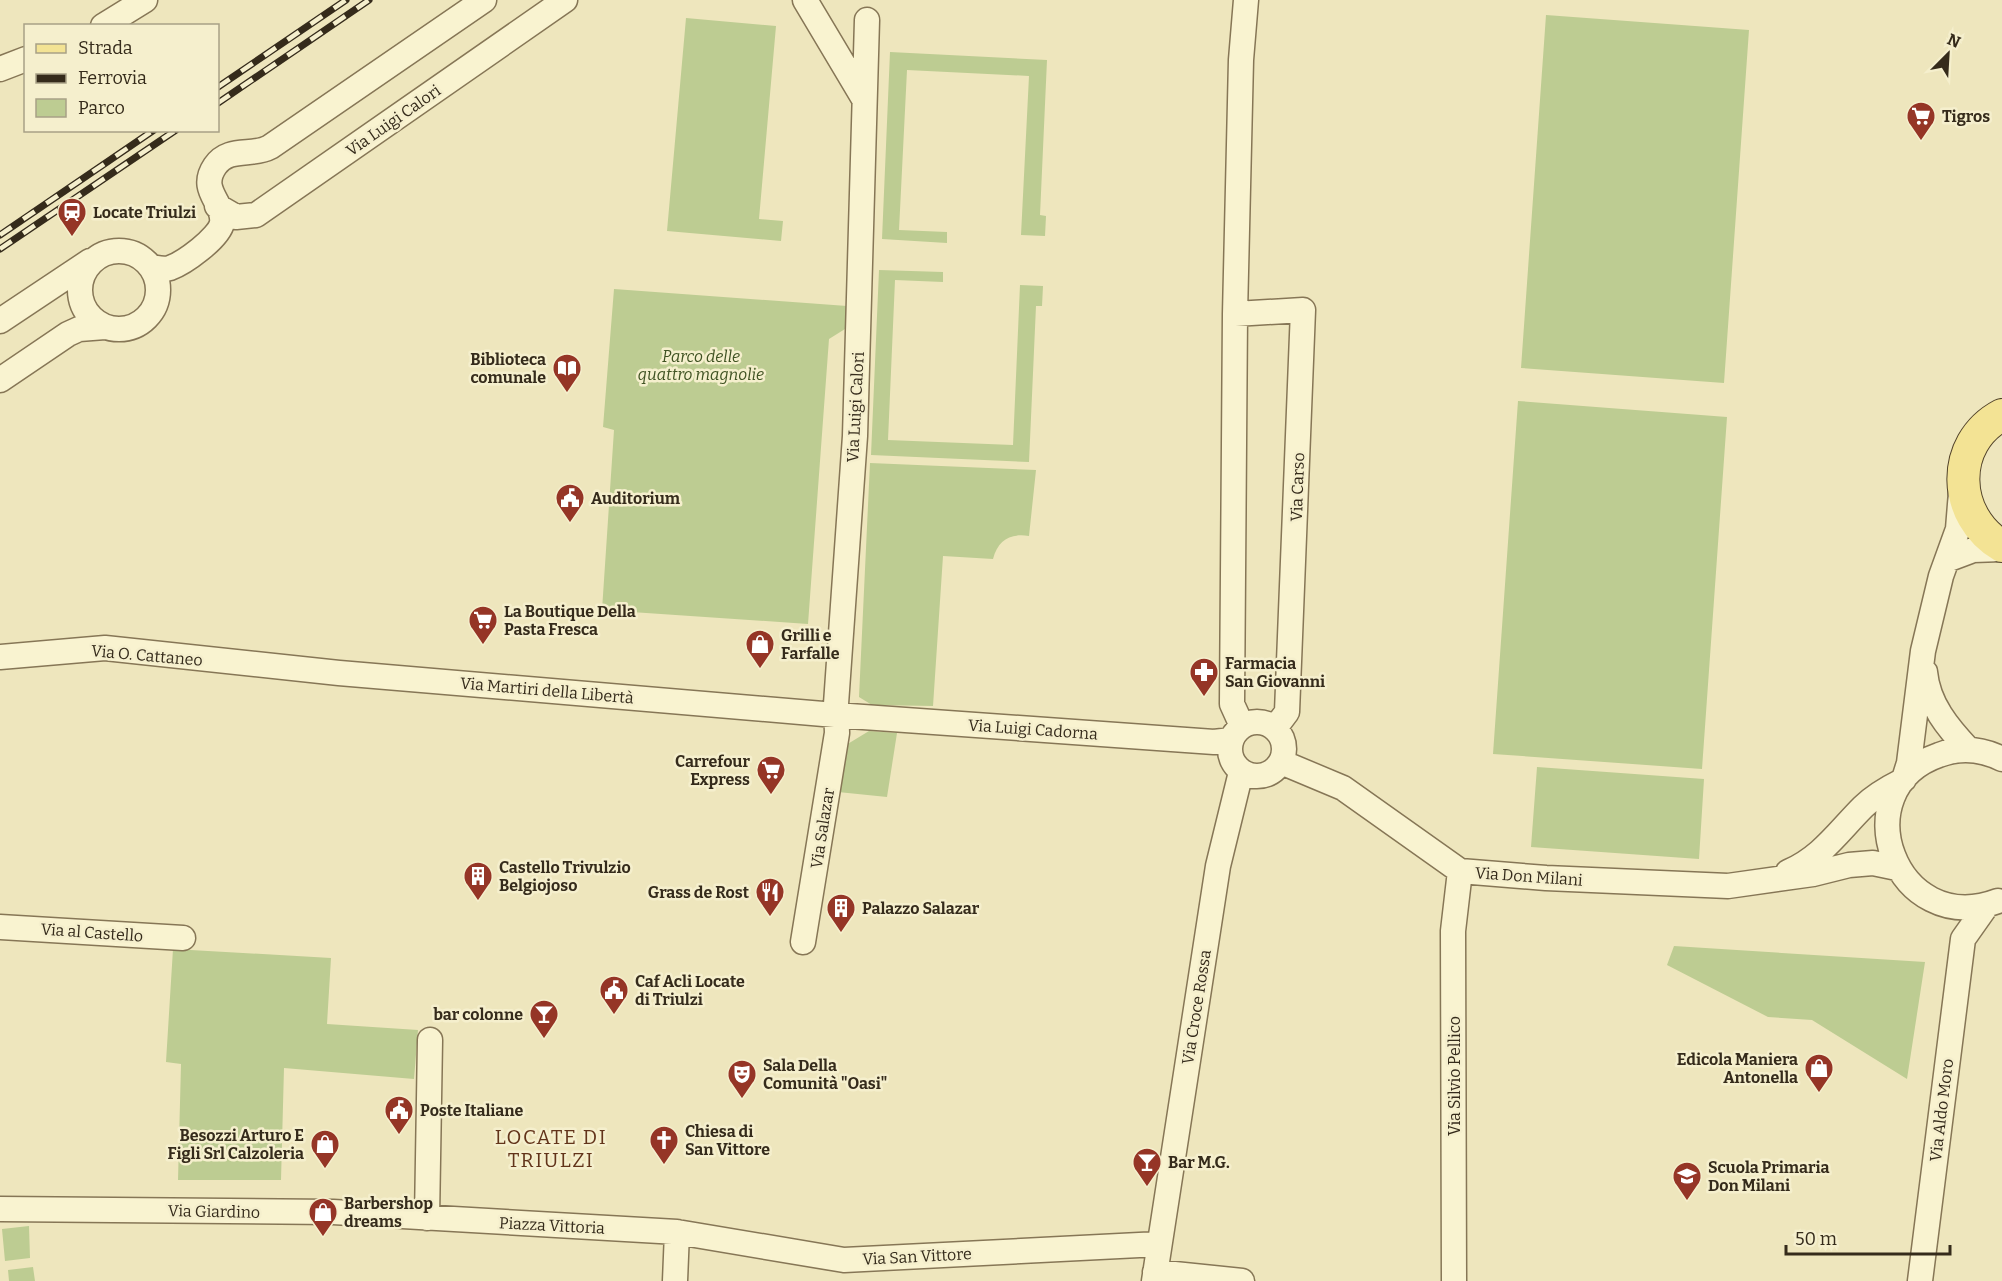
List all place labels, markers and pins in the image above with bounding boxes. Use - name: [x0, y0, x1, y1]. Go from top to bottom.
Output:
- supermarket icon: Tigros: [1905, 100, 1937, 142]
- place label: Tigros: [1942, 107, 1990, 126]
- station icon: Locate Triulzi: [56, 196, 88, 238]
- place label: Locate Triulzi: [93, 203, 196, 222]
- place label: Biblioteca comunale: [470, 350, 546, 387]
- library icon: Biblioteca comunale: [551, 352, 583, 394]
- public building icon: Auditorium: [554, 482, 586, 524]
- place label: Auditorium: [591, 489, 681, 508]
- place label: La Boutique Della Pasta Fresca: [504, 602, 636, 639]
- supermarket icon: La Boutique Della Pasta Fresca: [467, 604, 499, 646]
- place label: Grilli e Farfalle: [781, 626, 840, 663]
- shop icon: Grilli e Farfalle: [744, 628, 776, 670]
- place label: Farmacia San Giovanni: [1225, 654, 1325, 691]
- pharmacy icon: Farmacia San Giovanni: [1188, 656, 1220, 698]
- place label: Carrefour Express: [675, 752, 750, 789]
- supermarket icon: Carrefour Express: [755, 754, 787, 796]
- place label: Castello Trivulzio Belgiojoso: [499, 858, 631, 895]
- building icon: Castello Trivulzio Belgiojoso: [462, 860, 494, 902]
- restaurant icon: Grass de Rost: [754, 876, 786, 918]
- place label: Grass de Rost: [648, 883, 750, 902]
- building icon: Palazzo Salazar: [825, 892, 857, 934]
- place label: Palazzo Salazar: [862, 899, 980, 918]
- place label: Caf Acli Locate di Triulzi: [635, 972, 745, 1009]
- public building icon: Caf Acli Locate di Triulzi: [598, 974, 630, 1016]
- bar icon: bar colonne: [528, 998, 560, 1040]
- place label: bar colonne: [433, 1005, 523, 1024]
- place label: Edicola Maniera Antonella: [1677, 1050, 1798, 1087]
- shop icon: Edicola Maniera Antonella: [1803, 1052, 1835, 1094]
- place label: Sala Della Comunità "Oasi": [763, 1056, 887, 1093]
- theatre icon: Sala Della Comunità "Oasi": [726, 1058, 758, 1100]
- public building icon: Poste Italiane: [383, 1094, 415, 1136]
- place label: Poste Italiane: [420, 1101, 524, 1120]
- place label: Chiesa di San Vittore: [685, 1122, 770, 1159]
- church icon: Chiesa di San Vittore: [648, 1124, 680, 1166]
- place label: Besozzi Arturo E Figli Srl Calzoleria: [168, 1126, 304, 1163]
- shop icon: Besozzi Arturo E Figli Srl Calzoleria: [309, 1128, 341, 1170]
- bar icon: Bar M.G.: [1131, 1146, 1163, 1188]
- place label: Bar M.G.: [1168, 1153, 1230, 1172]
- place label: Scuola Primaria Don Milani: [1708, 1158, 1829, 1195]
- school or university icon: Scuola Primaria Don Milani: [1671, 1160, 1703, 1202]
- place label: Barbershop dreams: [344, 1194, 433, 1231]
- shop icon: Barbershop dreams: [307, 1196, 339, 1238]

